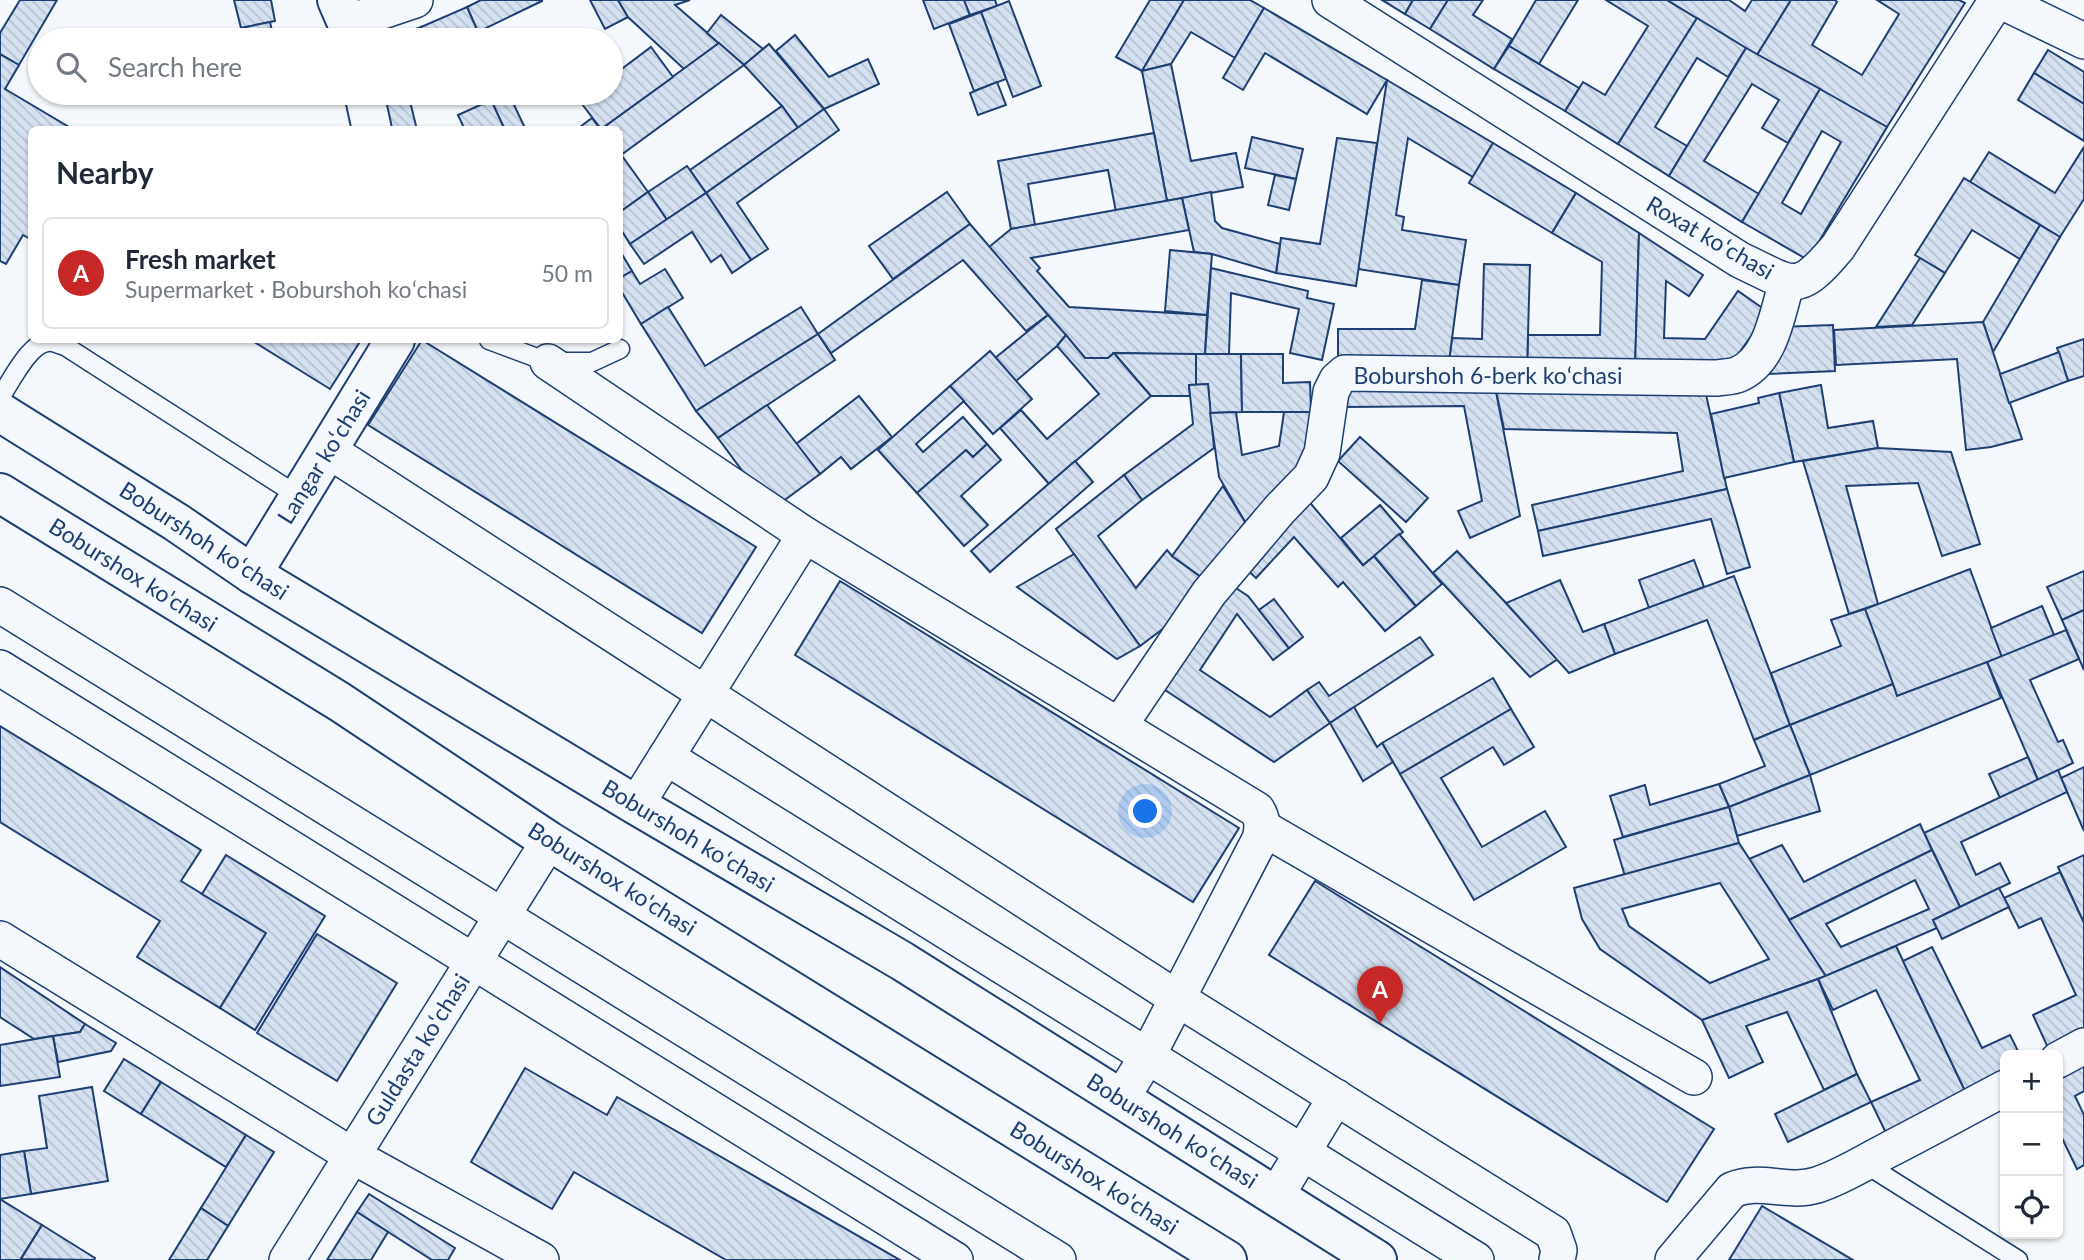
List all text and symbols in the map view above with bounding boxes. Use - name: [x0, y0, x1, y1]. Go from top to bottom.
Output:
- search box: [28, 28, 623, 105]
- icon: search: [52, 48, 90, 86]
- text: Search here: [108, 51, 242, 83]
- text: Nearby: [56, 154, 154, 190]
- street label: Roxat koʻchasi: [1642, 189, 1779, 285]
- text: Fresh market: [125, 243, 276, 275]
- text: A: [73, 259, 89, 287]
- text: 50 m: [542, 259, 593, 287]
- text: Supermarket · Boburshoh koʻchasi: [125, 275, 467, 303]
- street label: Boburshoh 6-berk koʻchasi: [1354, 361, 1622, 389]
- street label: Langar koʻchasi: [271, 384, 376, 529]
- street label: Boburshoh koʻchasi: [115, 475, 294, 605]
- street label: Boburshox ko'chasi: [44, 511, 223, 637]
- street label: Boburshoh koʻchasi: [597, 773, 780, 898]
- your location: [1128, 794, 1162, 828]
- street label: Boburshox ko'chasi: [523, 815, 702, 941]
- pin: A: [1357, 966, 1403, 1024]
- street label: Guldasta koʻchasi: [359, 968, 475, 1131]
- map controls: [2000, 1050, 2063, 1239]
- button: +: [2000, 1050, 2063, 1113]
- street label: Boburshoh koʻchasi: [1082, 1066, 1263, 1194]
- button: −: [2000, 1113, 2063, 1176]
- street label: Boburshox ko'chasi: [1005, 1114, 1184, 1240]
- button: locate: [2000, 1176, 2063, 1239]

